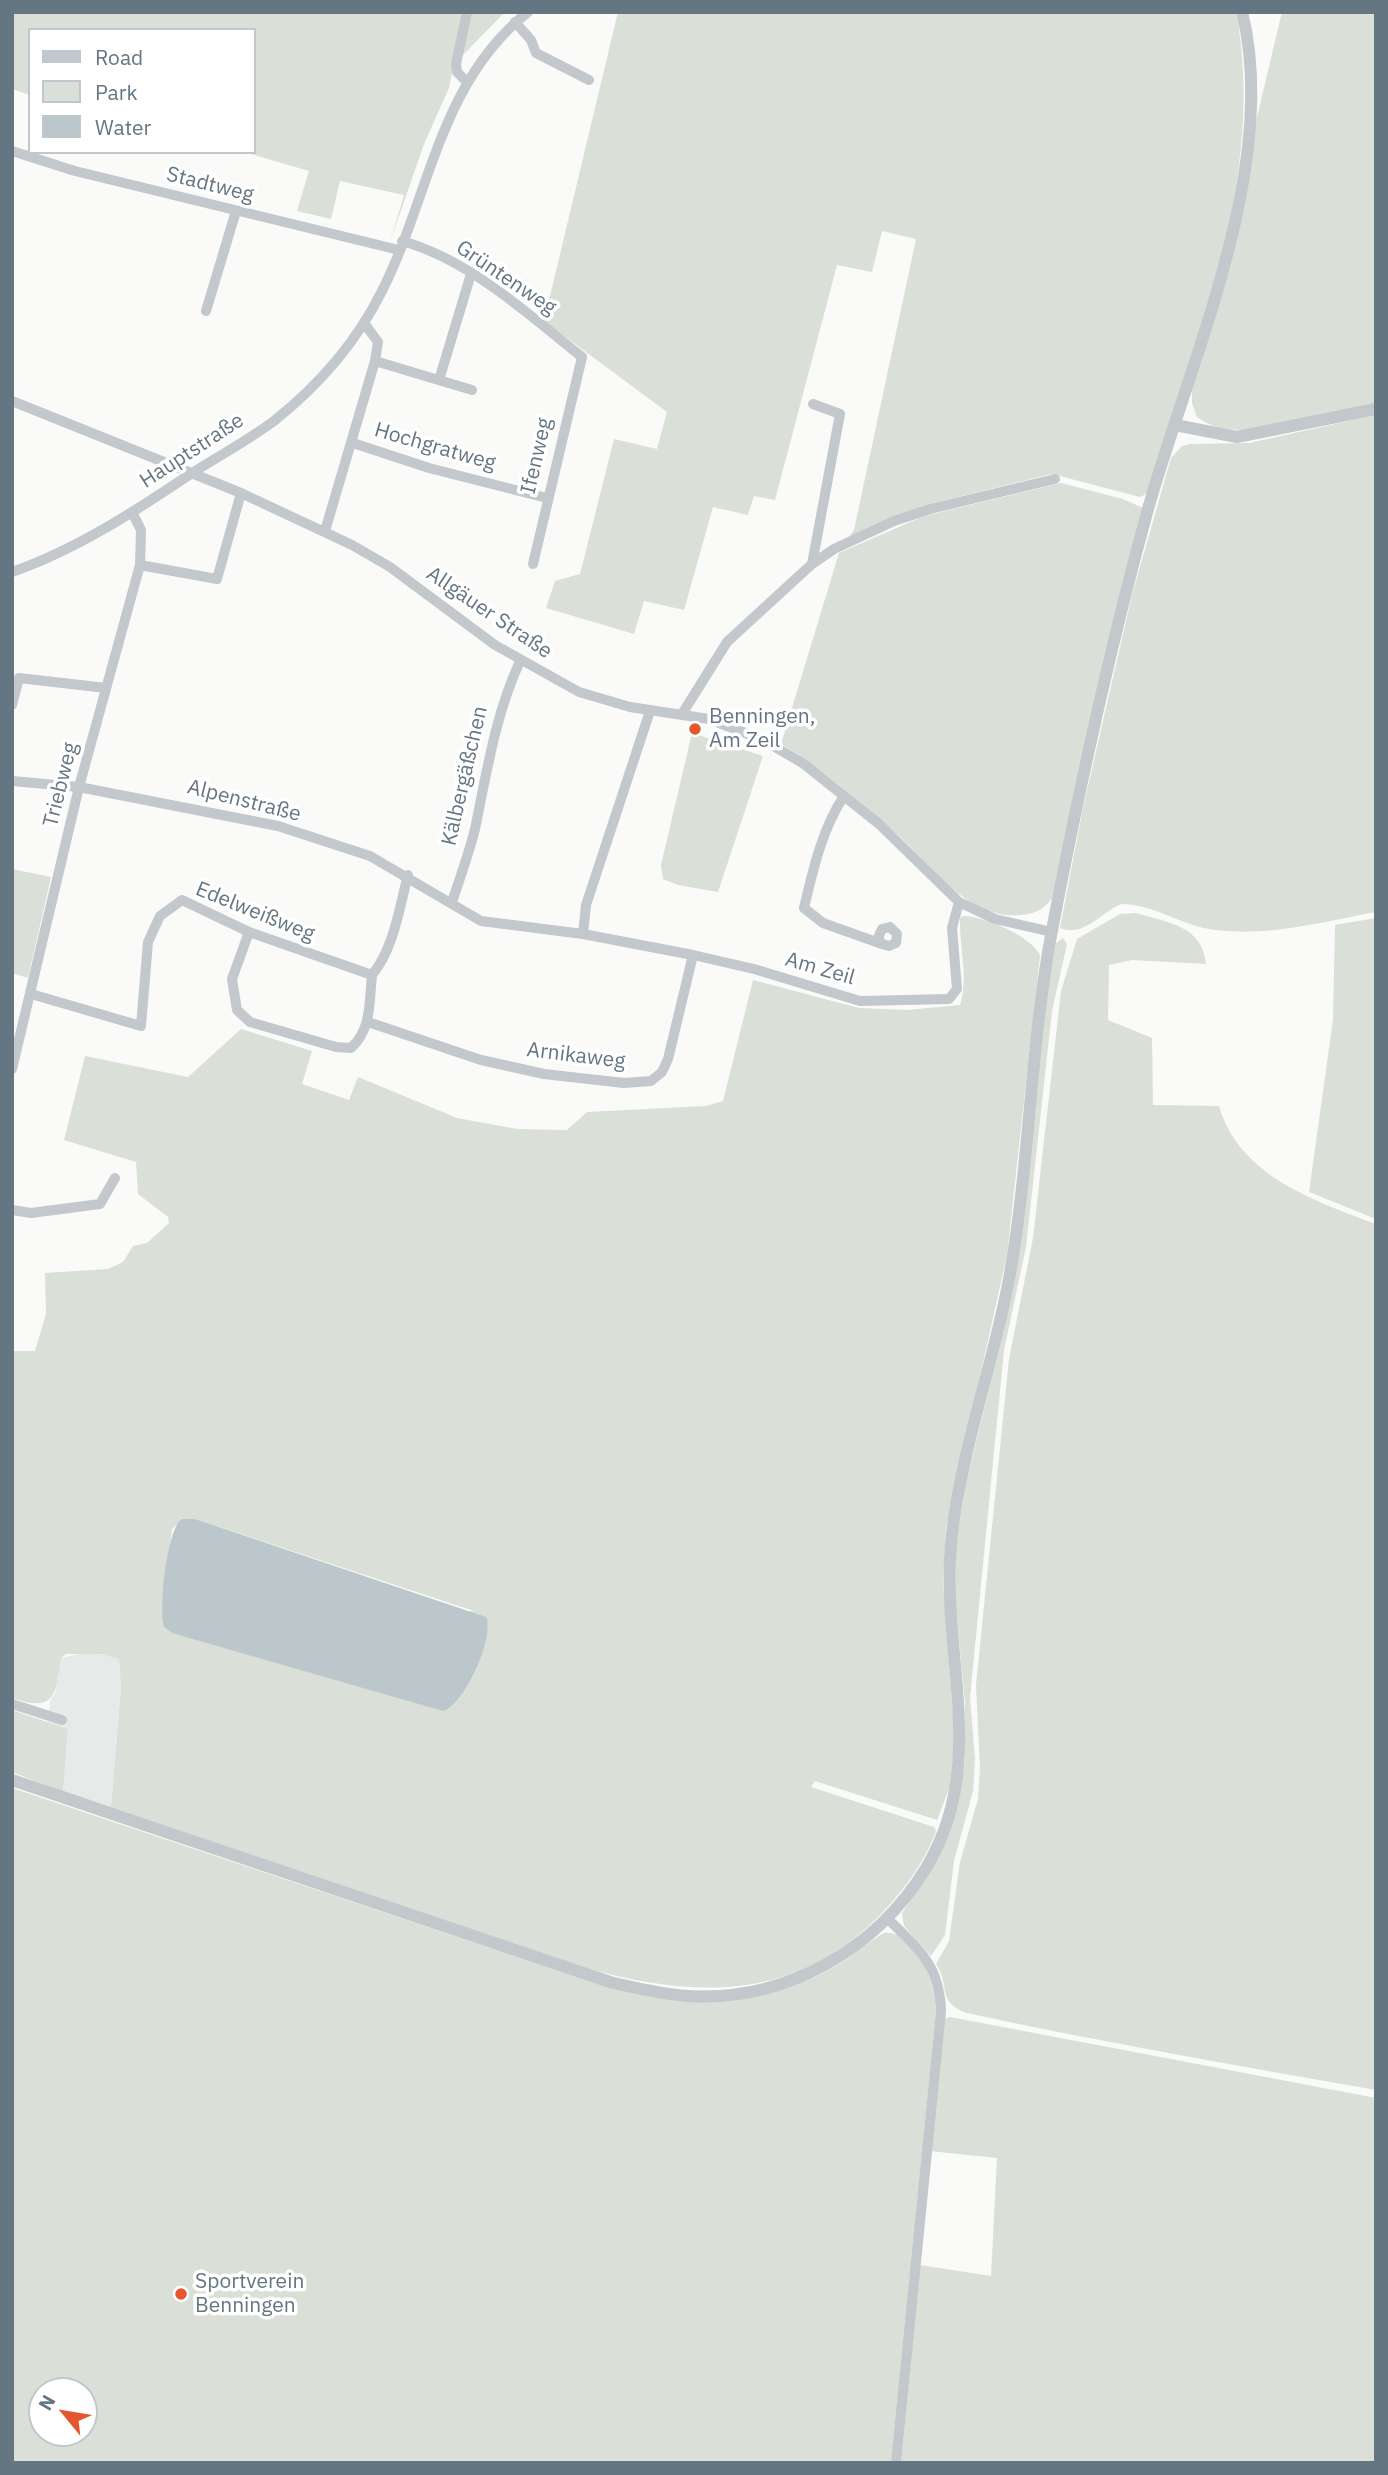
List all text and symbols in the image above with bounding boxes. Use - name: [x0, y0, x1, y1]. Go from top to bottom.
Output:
- legend: [28, 28, 256, 154]
- text: Road: [95, 43, 143, 71]
- text: Park: [95, 78, 138, 106]
- text: Water: [95, 113, 151, 141]
- street label: Stadtweg: [164, 162, 256, 208]
- street label: Grüntenweg: [451, 235, 561, 321]
- street label: Hauptstraße: [135, 408, 249, 494]
- street label: Ifenweg: [516, 416, 558, 496]
- street label: Hochgratweg: [371, 418, 499, 476]
- street label: Allgäuer Straße: [421, 562, 557, 664]
- street label: Kälbergäßchen: [437, 704, 493, 848]
- place label: Benningen, Am Zeil: [709, 704, 815, 754]
- marker: Benningen, Am Zeil: [687, 721, 703, 737]
- street label: Triebweg: [38, 740, 84, 830]
- street label: Alpenstraße: [185, 775, 303, 827]
- street label: Edelweißweg: [192, 877, 318, 947]
- street label: Am Zeil: [782, 947, 858, 991]
- street label: Arnikaweg: [525, 1037, 627, 1075]
- place label: Sportverein Benningen: [195, 2269, 304, 2319]
- marker: Sportverein Benningen: [173, 2286, 189, 2302]
- north arrow: [28, 2377, 98, 2447]
- text: N: [33, 2391, 60, 2414]

